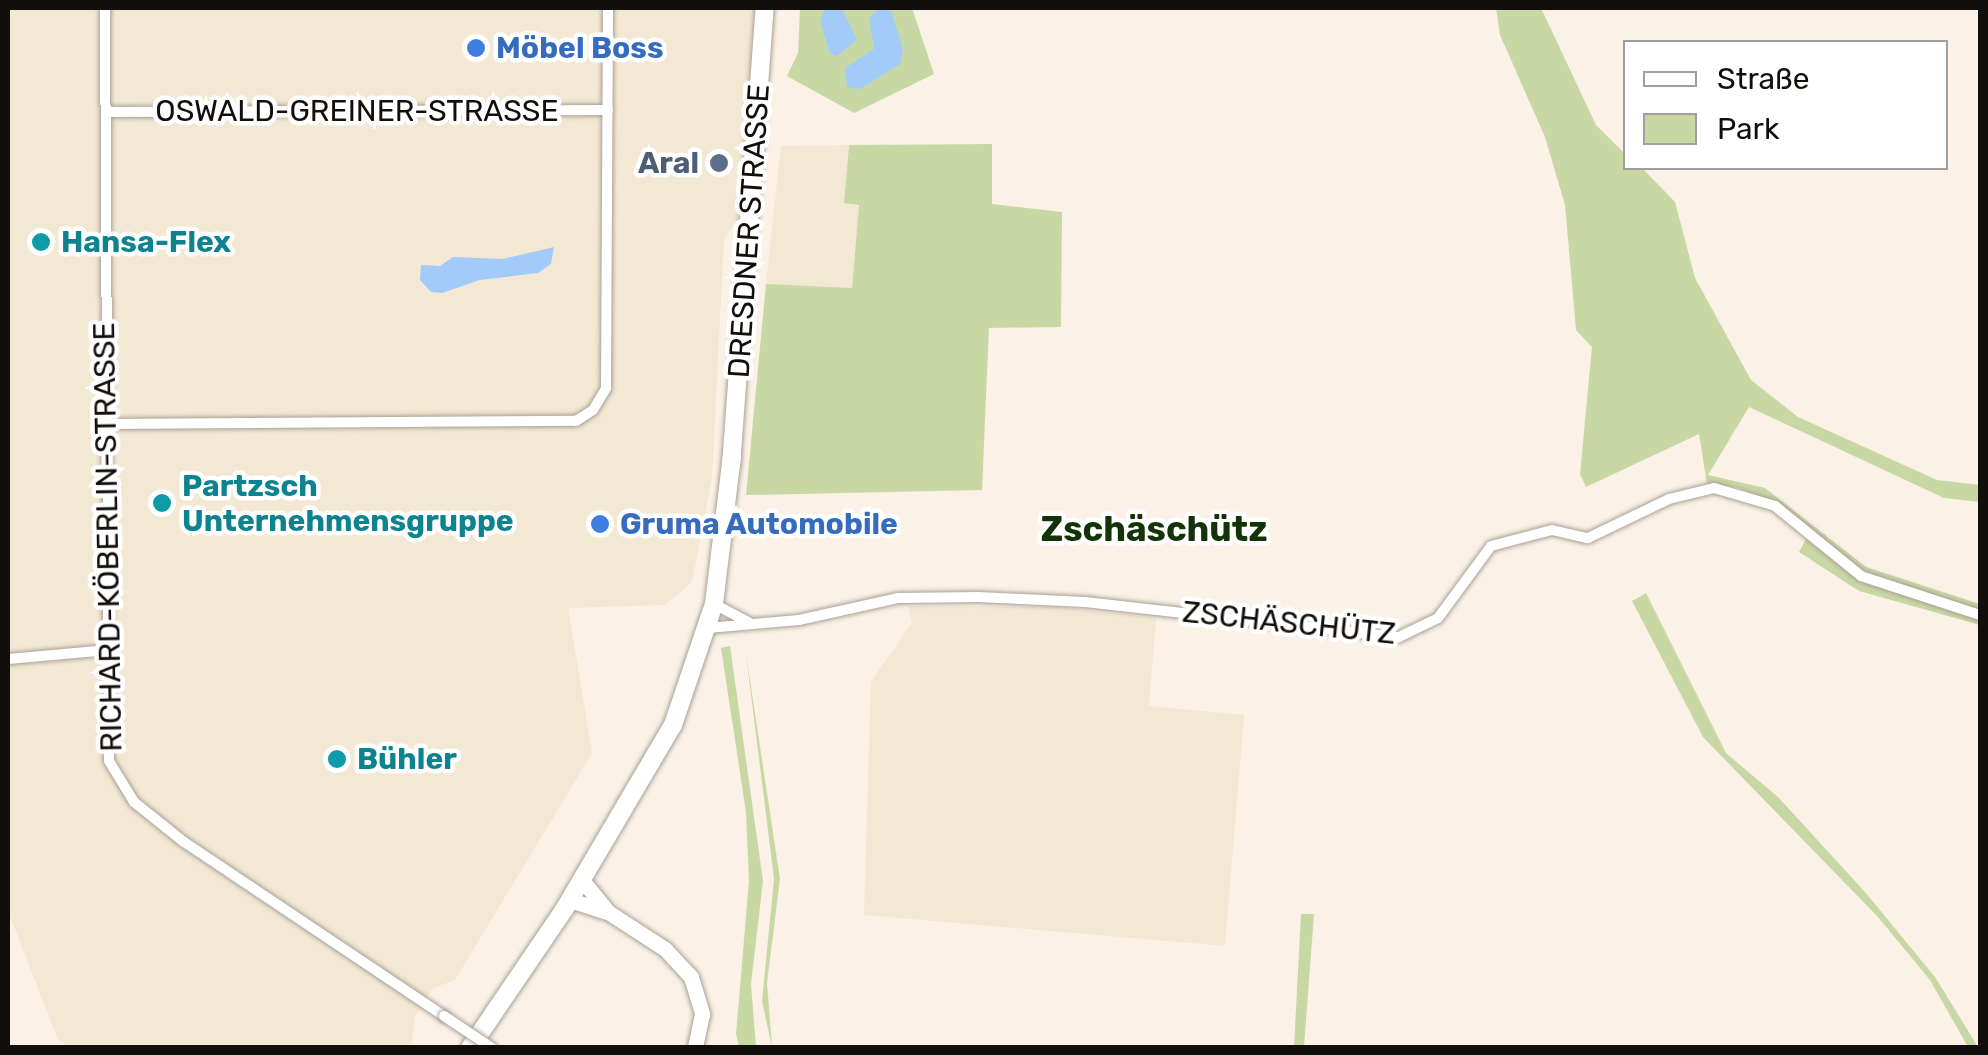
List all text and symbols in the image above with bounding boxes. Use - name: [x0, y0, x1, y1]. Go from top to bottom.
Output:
- place label: Möbel Boss: [496, 30, 664, 66]
- marker: Möbel Boss: [465, 37, 487, 59]
- legend: [1623, 40, 1948, 170]
- text: Straße: [1717, 61, 1810, 97]
- street label: DRESDNER STRASSE: [721, 83, 777, 379]
- street label: OSWALD-GREINER-STRASSE: [155, 93, 559, 129]
- text: Park: [1717, 111, 1779, 147]
- place label: Aral: [638, 145, 699, 181]
- marker: Aral: [708, 152, 730, 174]
- place label: Hansa-Flex: [61, 224, 231, 260]
- marker: Hansa-Flex: [30, 231, 52, 253]
- street label: RICHARD-KÖBERLIN-STRASSE: [86, 322, 130, 752]
- place label: Partzsch Unternehmensgruppe: [182, 468, 514, 538]
- marker: Partzsch Unternehmensgruppe: [151, 492, 173, 514]
- place label: Gruma Automobile: [620, 506, 899, 542]
- district label: Zschäschütz: [1041, 508, 1267, 550]
- marker: Gruma Automobile: [589, 513, 611, 535]
- street label: ZSCHÄSCHÜTZ: [1181, 594, 1397, 652]
- place label: Bühler: [357, 741, 457, 777]
- marker: Bühler: [326, 748, 348, 770]

